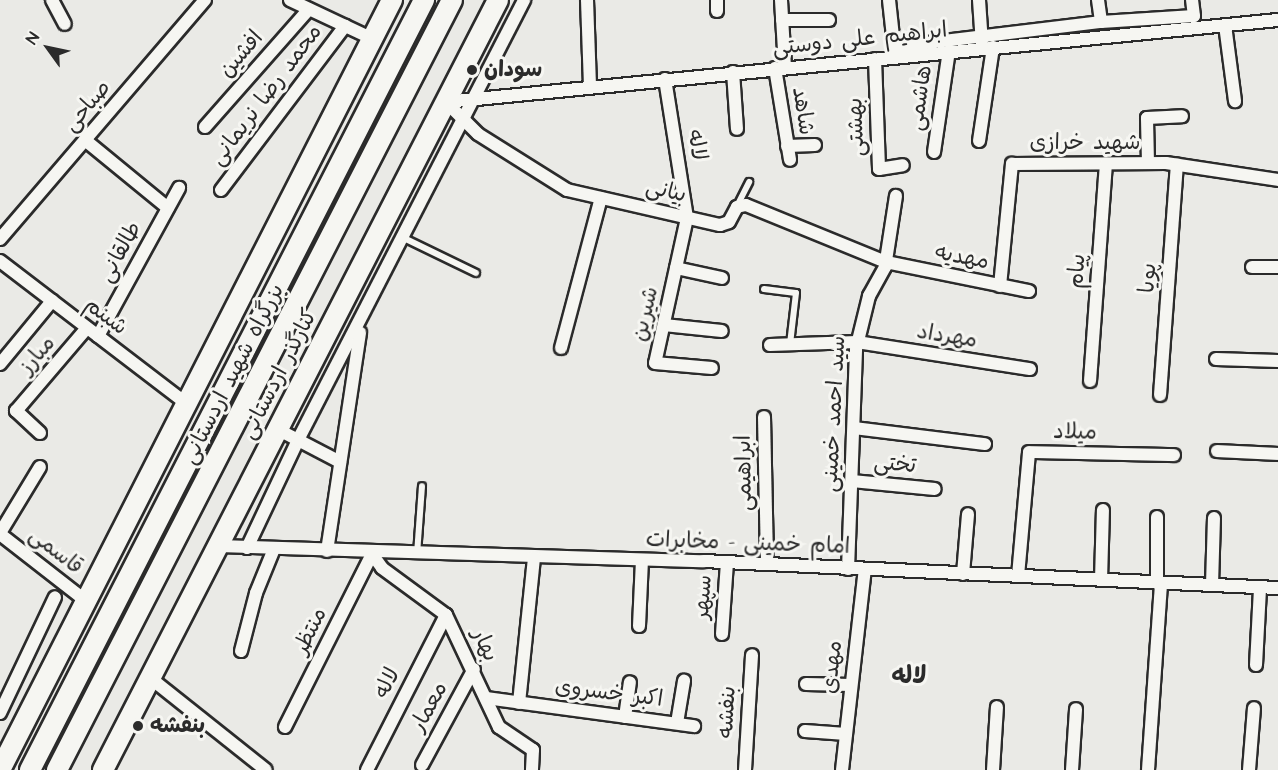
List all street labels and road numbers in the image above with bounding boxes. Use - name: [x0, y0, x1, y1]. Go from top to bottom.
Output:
- street label: ابراهیم علی دوستی: [771, 17, 949, 61]
- street label: محمد رضا نریمانی: [204, 19, 328, 171]
- street label: افشین: [213, 25, 269, 83]
- street label: هاشمی: [902, 63, 938, 133]
- street label: صباحی: [57, 75, 117, 137]
- street label: شاهد: [786, 85, 820, 137]
- street label: بهشتی: [842, 97, 870, 157]
- street label: لاله: [682, 128, 712, 162]
- street label: شهید خرازی: [1030, 130, 1140, 156]
- street label: بیانی: [643, 174, 689, 208]
- street label: طالقانی: [93, 217, 147, 287]
- street label: مهدیه: [933, 239, 991, 275]
- street label: پیام: [1063, 253, 1091, 289]
- street label: پویا: [1134, 262, 1162, 294]
- street label: بزرگراه شهید اردستانی: [176, 279, 290, 469]
- street label: شیرین: [626, 284, 664, 344]
- street label: شبنم: [79, 291, 133, 341]
- street label: کنارگذر اردستانی: [235, 305, 323, 443]
- street label: مهرداد: [915, 318, 979, 354]
- street label: مبارز: [13, 330, 61, 380]
- street label: سید احمد خمینی: [817, 335, 851, 493]
- street label: میلاد: [1053, 418, 1097, 446]
- street label: ابراهیمی: [730, 435, 758, 511]
- street label: تختی: [873, 449, 917, 479]
- street label: قاسمی: [24, 522, 88, 580]
- street label: امام خمینی - مخابرات: [645, 526, 851, 560]
- street label: سپهر: [688, 574, 718, 620]
- street label: منتظر: [287, 603, 333, 659]
- street label: بهار: [466, 624, 504, 666]
- street label: مهدی: [816, 639, 848, 695]
- street label: لاله: [368, 663, 406, 703]
- street label: اکبر خسروی: [553, 673, 665, 713]
- street label: معمار: [405, 677, 453, 737]
- street label: بنفشه: [712, 685, 742, 739]

